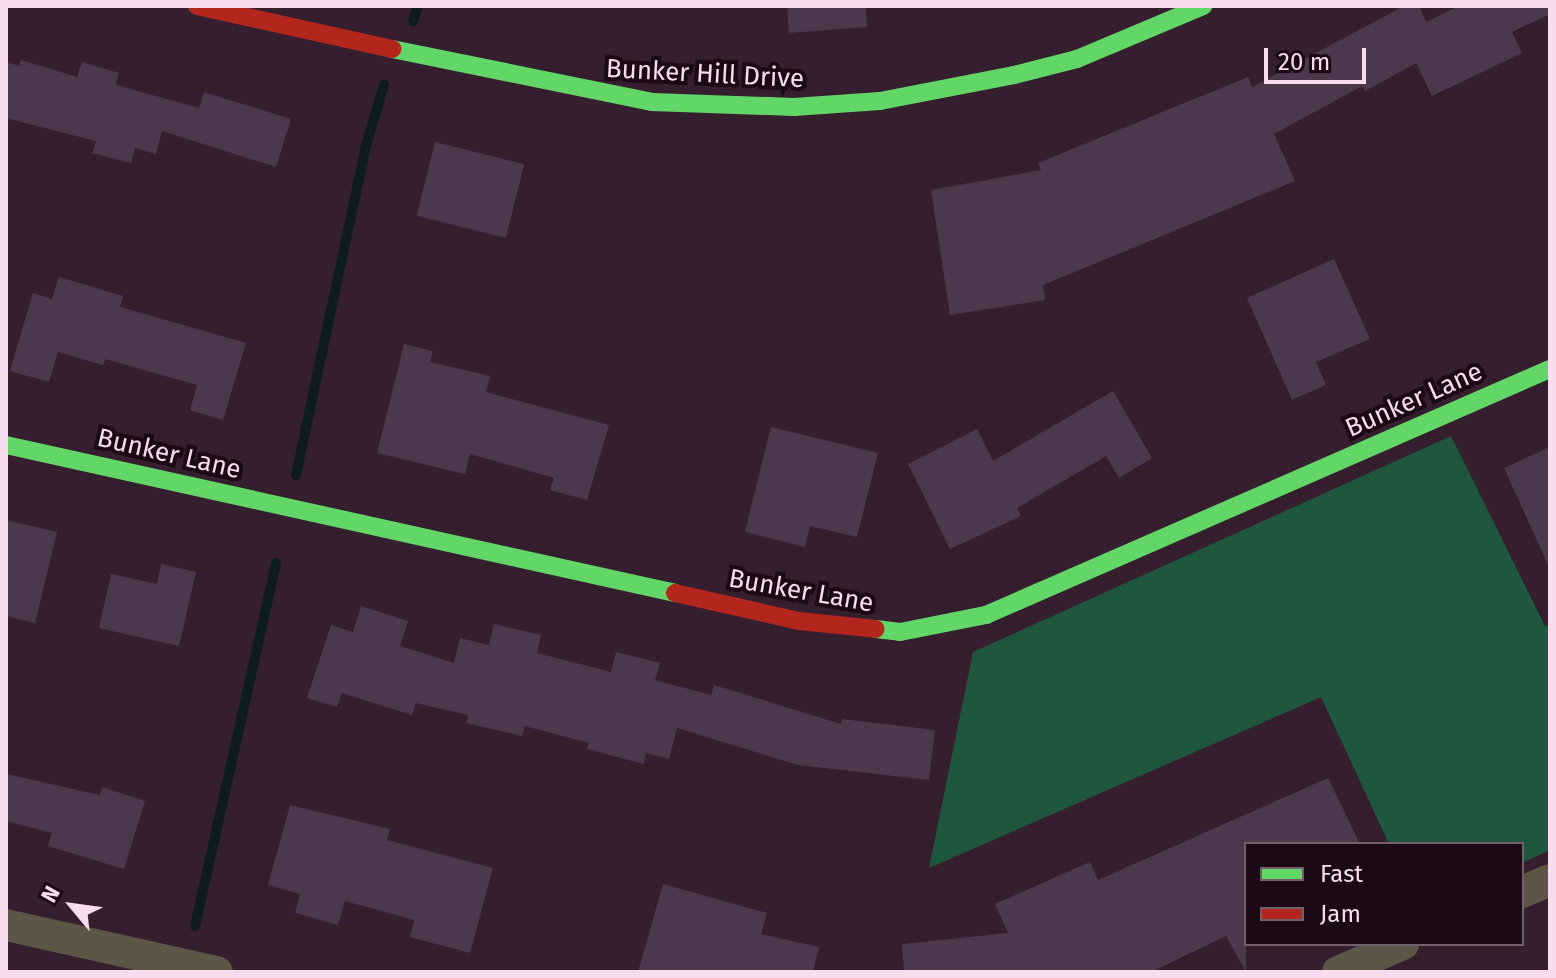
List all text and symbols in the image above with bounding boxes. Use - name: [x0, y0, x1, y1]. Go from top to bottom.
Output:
- scale bar: [1268, 32, 1370, 82]
- text: 20 m: [1278, 48, 1330, 76]
- street label: Bunker Hill Drive: [605, 53, 805, 95]
- street label: Bunker Lane: [1341, 356, 1487, 444]
- street label: Bunker Lane: [94, 422, 244, 486]
- street label: Bunker Lane: [726, 563, 876, 619]
- legend: [1244, 842, 1524, 946]
- text: Fast: [1320, 860, 1363, 888]
- north arrow: [32, 866, 112, 946]
- text: N: [35, 881, 66, 907]
- text: Jam: [1320, 900, 1361, 928]

